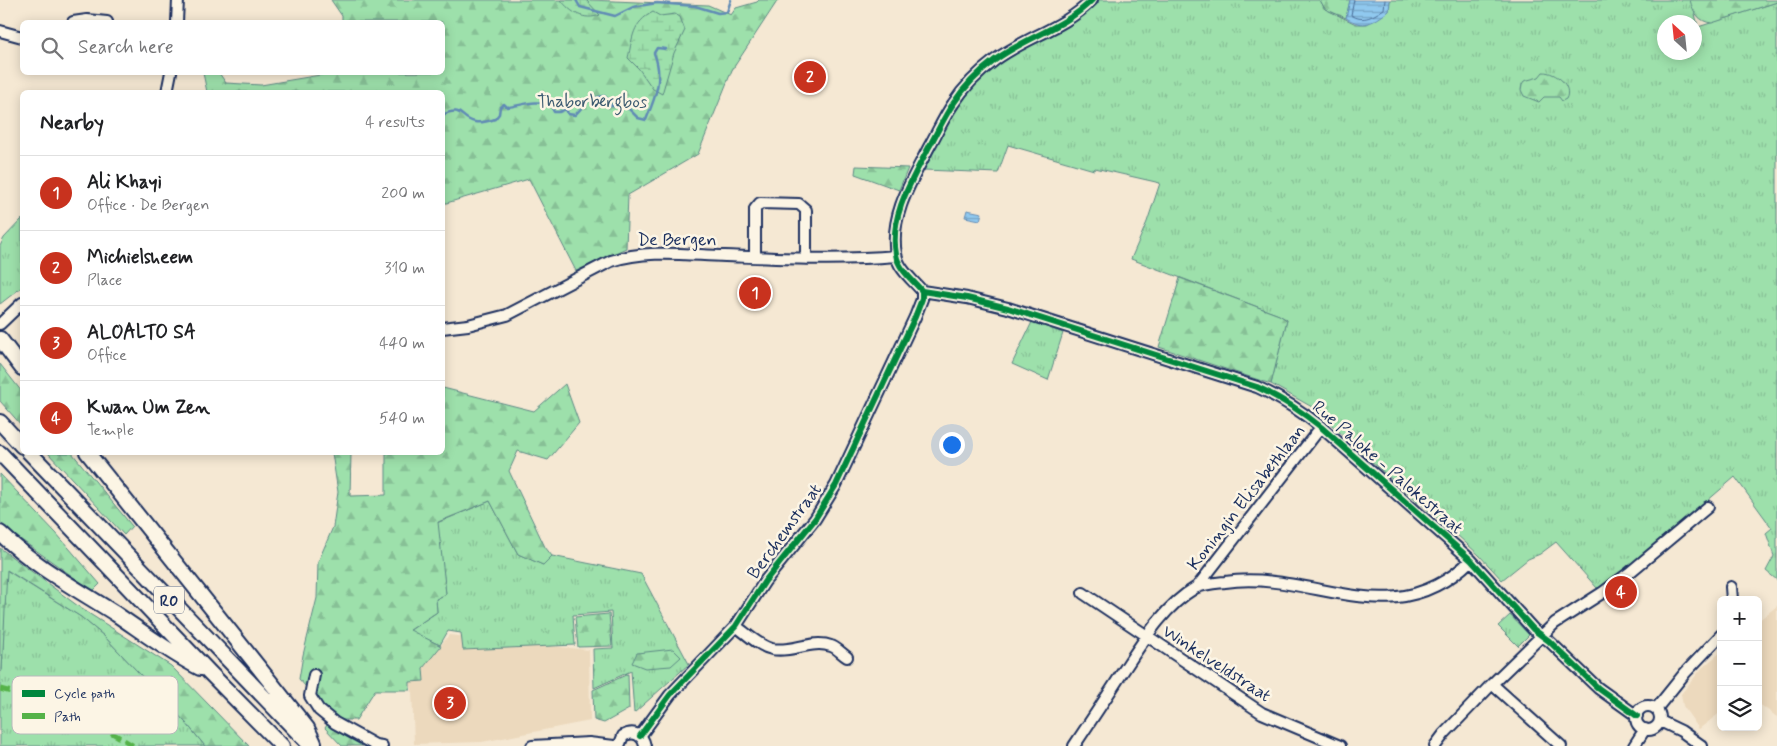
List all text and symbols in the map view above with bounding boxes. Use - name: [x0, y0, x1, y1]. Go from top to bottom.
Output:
- north arrow: [1657, 15, 1702, 60]
- search box: [20, 20, 445, 75]
- icon: search: [38, 34, 66, 62]
- text: Search here: [78, 35, 174, 60]
- pin: 2: [794, 58, 826, 96]
- park label: Thaborbergbos: [537, 90, 647, 116]
- text: Nearby: [40, 109, 104, 137]
- text: 4 results: [365, 112, 425, 133]
- text: Ali Khayi: [87, 170, 162, 195]
- text: 1: [52, 183, 60, 204]
- text: 200 m: [381, 183, 425, 204]
- text: Office · De Bergen: [87, 195, 210, 216]
- street label: De Bergen: [637, 228, 717, 252]
- text: Michielsheem: [87, 245, 193, 270]
- text: 2: [52, 258, 60, 279]
- text: 310 m: [384, 258, 425, 279]
- text: Place: [87, 270, 122, 291]
- pin: 1: [739, 274, 771, 312]
- text: ALOALTO SA: [87, 320, 196, 345]
- text: 3: [52, 333, 60, 354]
- text: 440 m: [379, 333, 425, 354]
- text: Office: [87, 345, 127, 366]
- text: Kwan Um Zen: [87, 395, 210, 420]
- street label: Rue Paloke - Palokestraat: [1307, 395, 1468, 540]
- text: 4: [51, 408, 61, 429]
- text: 540 m: [379, 408, 425, 429]
- text: Temple: [87, 420, 134, 441]
- street label: Koningin Elisabethlaan: [1182, 420, 1311, 576]
- your location: [939, 432, 965, 458]
- street label: Berchemstraat: [742, 479, 828, 584]
- pin: 4: [1605, 573, 1637, 611]
- road number: R0: [154, 586, 184, 614]
- map controls: [1717, 596, 1762, 731]
- button: +: [1717, 596, 1762, 641]
- street label: Winkelveldstraat: [1157, 620, 1276, 708]
- button: −: [1717, 641, 1762, 686]
- legend: [12, 676, 178, 734]
- pin: 3: [434, 684, 466, 722]
- text: Cycle path: [54, 685, 115, 703]
- button: layers: [1717, 686, 1762, 731]
- text: Path: [54, 708, 81, 726]

